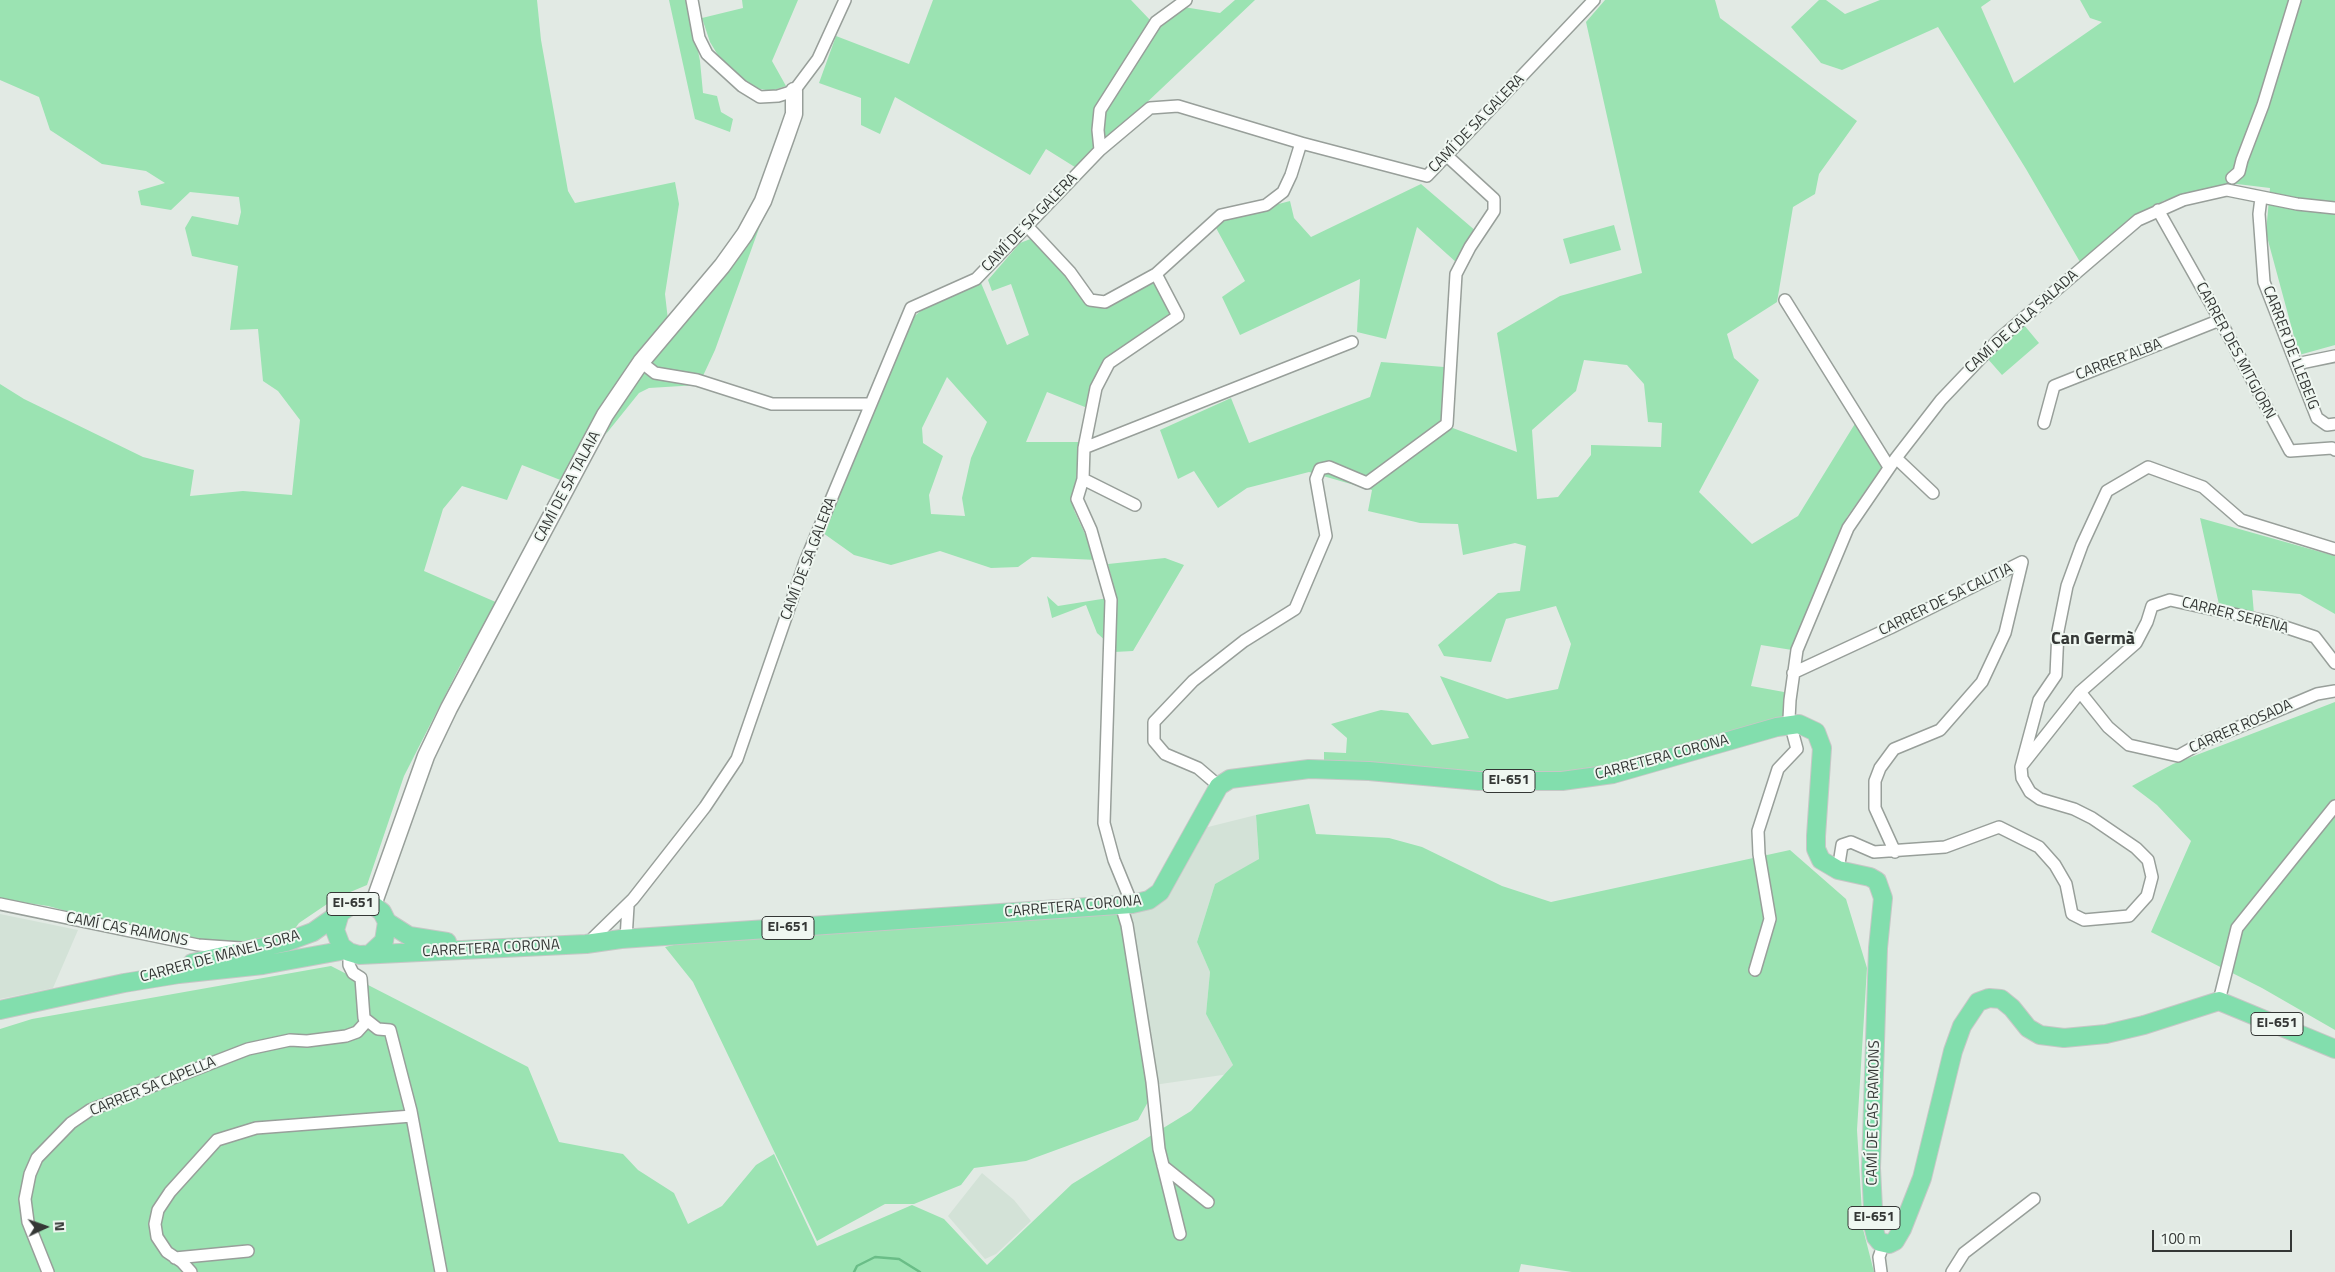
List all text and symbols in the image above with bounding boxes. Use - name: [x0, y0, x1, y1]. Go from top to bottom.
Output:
- street label: CAMÍ DE SA GALERA: [1425, 71, 1529, 177]
- street label: CAMÍ DE SA GALERA: [978, 170, 1082, 276]
- street label: CAMÍ DE CALA SALADA: [1962, 266, 2082, 378]
- street label: CARRER DES MITGJORN: [2191, 280, 2279, 422]
- street label: CARRER DE LLEBEIG: [2258, 284, 2322, 412]
- street label: CARRER ALBA: [2073, 335, 2165, 385]
- street label: CAMÍ DE SA TALAIA: [531, 428, 605, 546]
- street label: CAMÍ DE SA GALERA: [777, 495, 841, 623]
- street label: CARRER DE SA CALITJA: [1876, 560, 2016, 640]
- street label: CARRER SERENA: [2180, 594, 2290, 638]
- district label: Can Germà: [2051, 629, 2135, 651]
- street label: CARRER ROSADA: [2187, 696, 2295, 758]
- street label: CARRETERA CORONA: [1593, 732, 1731, 784]
- road number: EI-651: [1483, 769, 1535, 792]
- road number: EI-651: [327, 892, 379, 916]
- street label: CARRETERA CORONA: [1004, 892, 1142, 922]
- street label: CAMÍ CAS RAMONS: [64, 909, 190, 951]
- road number: EI-651: [762, 916, 814, 940]
- street label: CARRER DE MANEL SORA: [138, 927, 302, 987]
- street label: CARRETERA CORONA: [422, 936, 560, 962]
- road number: EI-651: [2251, 1012, 2303, 1036]
- street label: CAMÍ DE CAS RAMONS: [1864, 1040, 1884, 1186]
- street label: CARRER SA CAPELLA: [87, 1054, 219, 1120]
- north arrow: [20, 1202, 70, 1252]
- road number: EI-651: [1848, 1206, 1900, 1230]
- scale bar: [2155, 1220, 2295, 1252]
- text: N: [50, 1221, 71, 1232]
- text: 100 m: [2160, 1227, 2201, 1250]

